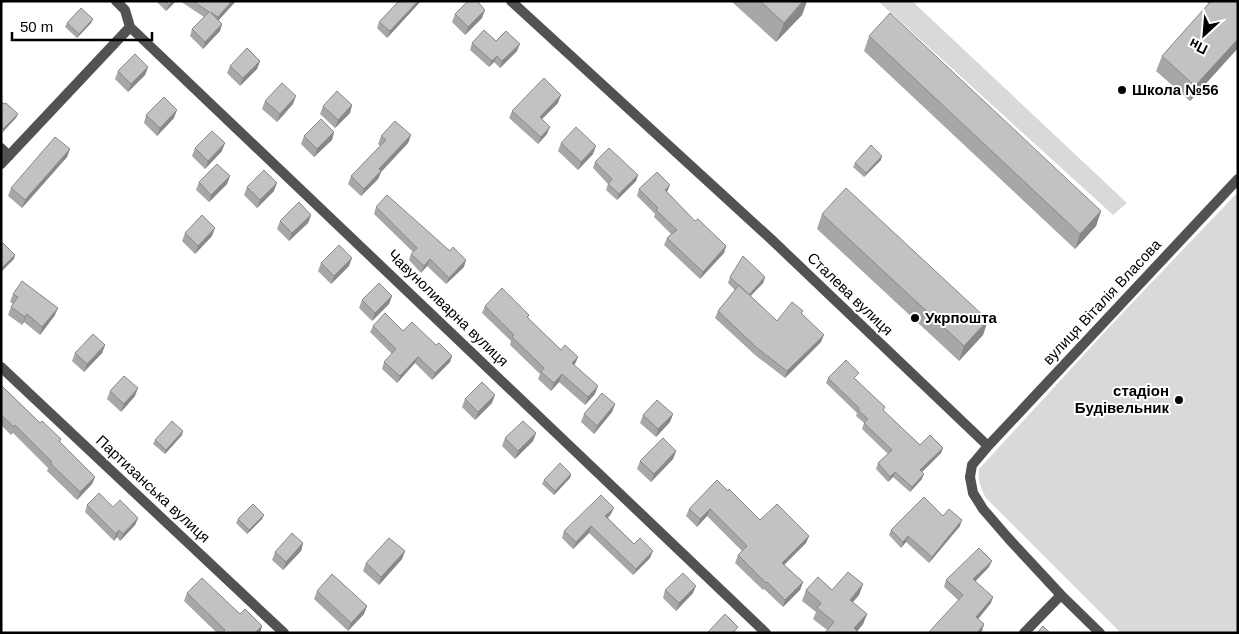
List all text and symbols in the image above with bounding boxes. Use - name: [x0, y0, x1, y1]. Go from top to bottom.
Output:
- scale bar: [12, 10, 152, 42]
- north arrow: [1179, 10, 1229, 60]
- text: 50 m: [20, 18, 53, 35]
- text: Пн: [1186, 35, 1210, 58]
- place label: Школа №56: [1132, 81, 1219, 98]
- marker: Школа №56: [1116, 84, 1128, 96]
- street label: вулиця Віталія Власова: [1039, 235, 1165, 368]
- street label: Чавуноливарна вулиця: [385, 246, 512, 370]
- street label: Сталева вулиця: [804, 249, 897, 339]
- place label: Укрпошта: [925, 309, 998, 326]
- marker: Укрпошта: [909, 312, 921, 324]
- place label: стадіон Будівельник: [1075, 382, 1169, 416]
- marker: стадіон Будівельник: [1173, 394, 1185, 406]
- street label: Партизанська вулиця: [93, 432, 214, 546]

